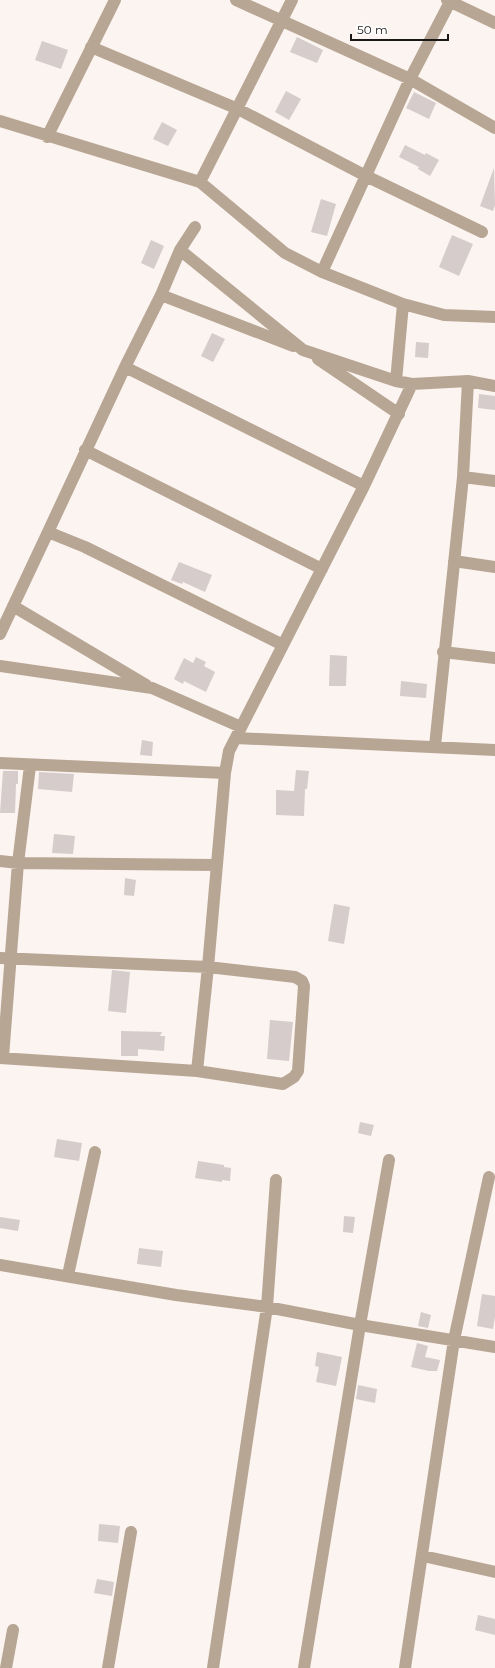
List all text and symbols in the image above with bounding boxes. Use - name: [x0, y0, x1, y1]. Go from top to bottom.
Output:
- scale bar: [351, 16, 448, 42]
- text: 50 m: [357, 22, 388, 37]

